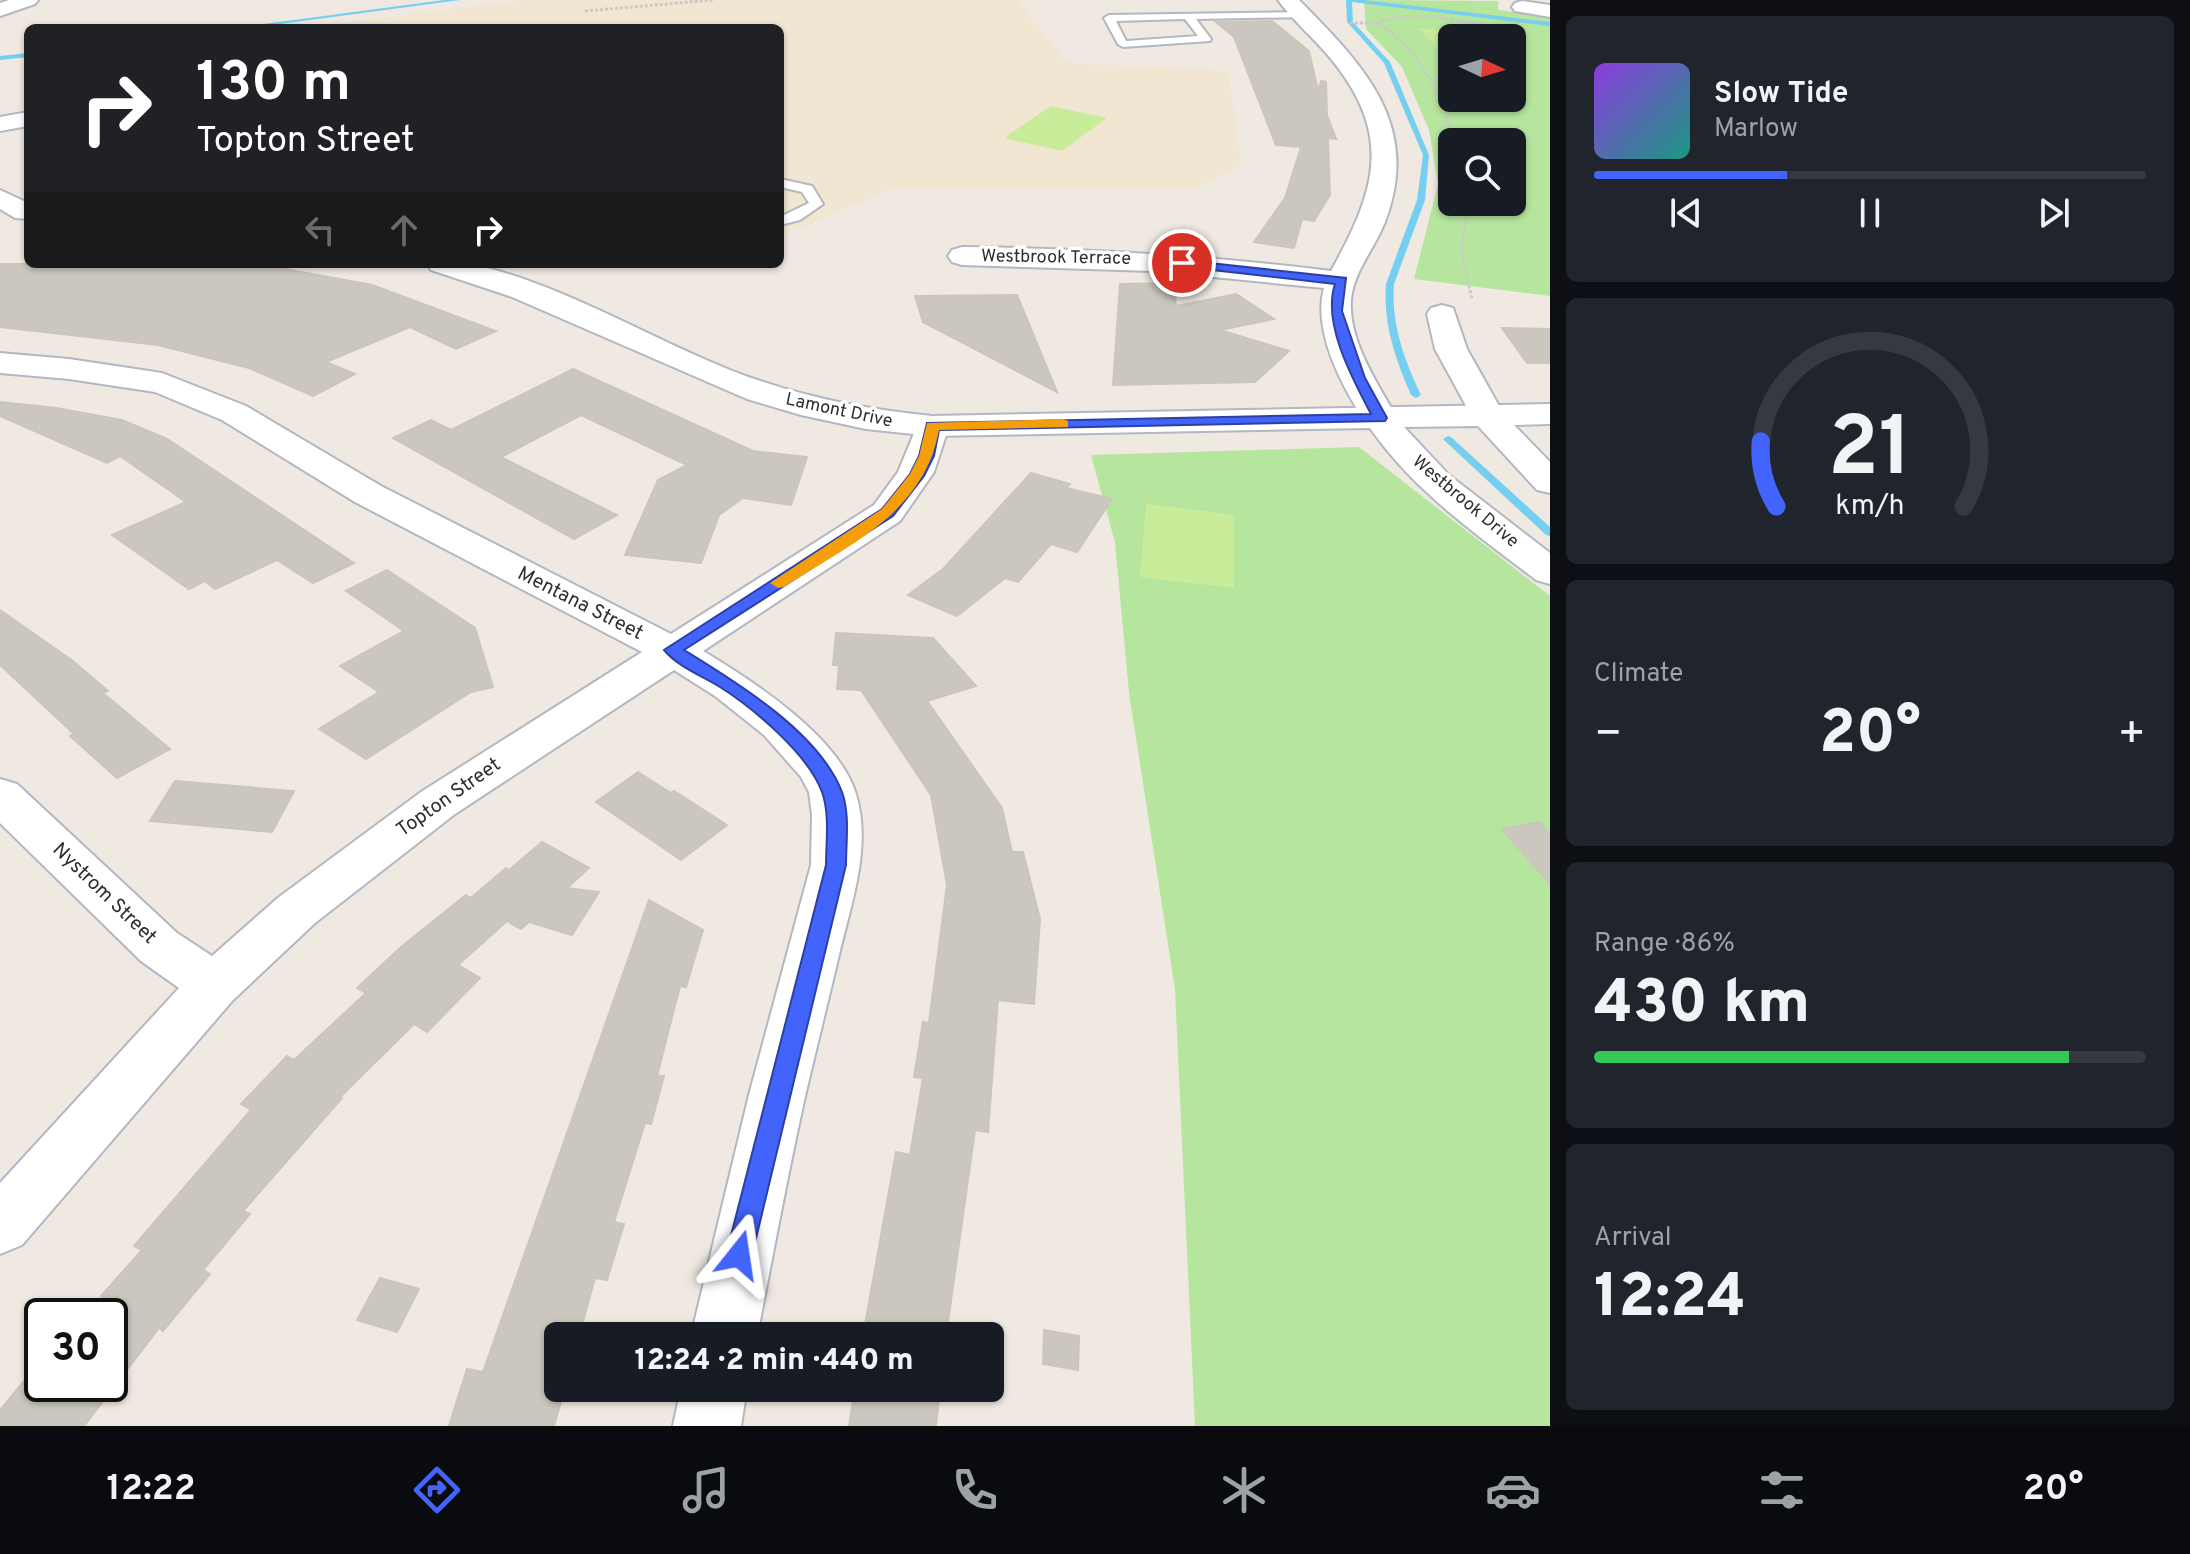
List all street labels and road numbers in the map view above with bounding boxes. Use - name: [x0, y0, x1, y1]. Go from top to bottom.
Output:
- street label: Westbrook Terrace: [981, 245, 1131, 271]
- street label: Lamont Drive: [783, 388, 895, 434]
- street label: Westbrook Drive: [1407, 451, 1523, 553]
- street label: Mentana Street: [513, 561, 647, 647]
- street label: Topton Street: [392, 753, 506, 843]
- street label: Nystrom Street: [46, 838, 162, 950]

